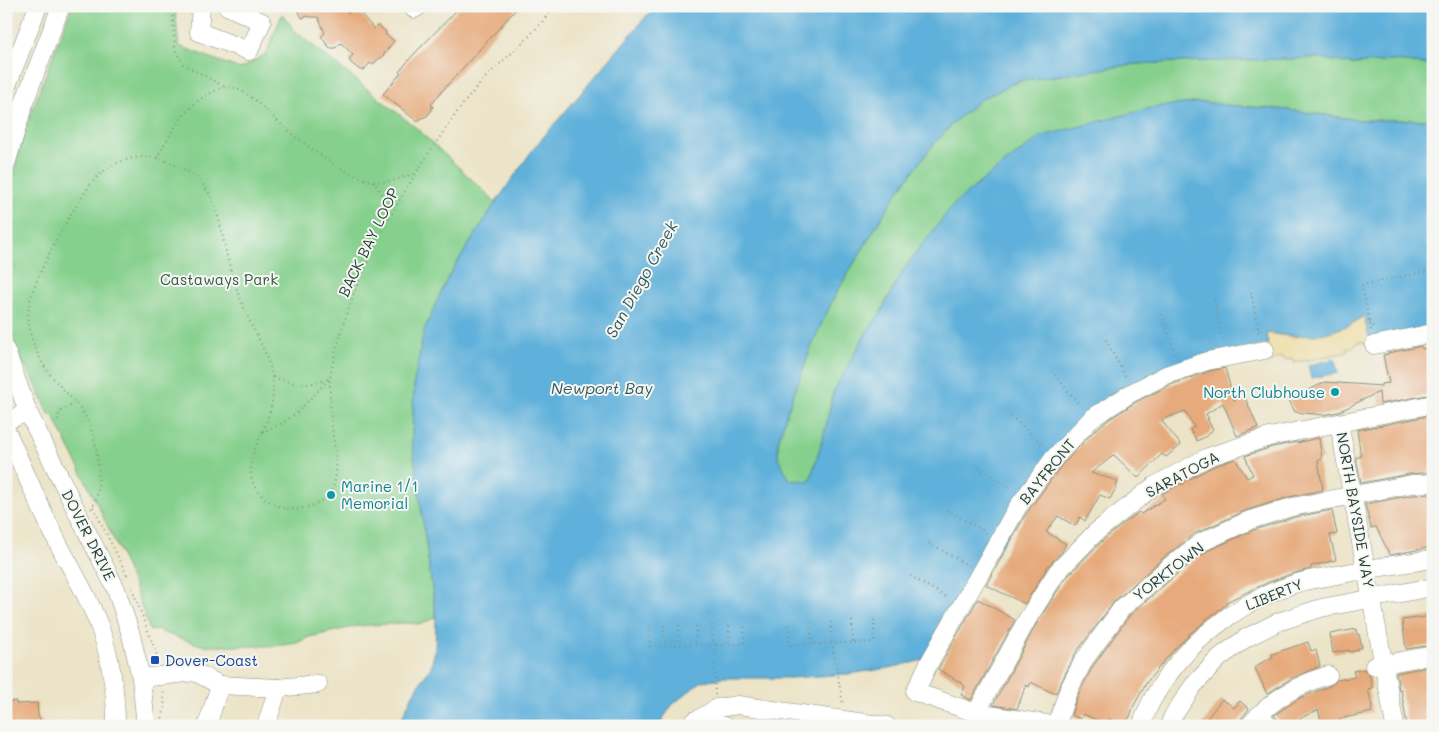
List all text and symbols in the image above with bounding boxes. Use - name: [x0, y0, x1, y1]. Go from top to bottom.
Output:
- street label: BACK BAY LOOP: [333, 184, 403, 300]
- water label: San Diego Creek: [600, 216, 682, 341]
- park label: Castaways Park: [160, 269, 278, 289]
- water label: Newport Bay: [551, 377, 654, 398]
- place label: North Clubhouse: [1203, 382, 1325, 402]
- marker: North Clubhouse: [1329, 386, 1341, 398]
- street label: NORTH BAYSIDE WAY: [1332, 430, 1380, 590]
- street label: BAYFRONT: [1014, 434, 1080, 508]
- street label: SARATOGA: [1142, 446, 1222, 502]
- place label: Marine 1/1 Memorial: [341, 476, 418, 513]
- street label: DOVER DRIVE: [57, 486, 121, 584]
- marker: Marine 1/1 Memorial: [325, 489, 337, 501]
- street label: YORKTOWN: [1128, 537, 1208, 605]
- street label: LIBERTY: [1242, 573, 1306, 615]
- place label: Dover-Coast: [165, 650, 258, 670]
- marker: Dover-Coast: [149, 654, 161, 666]

